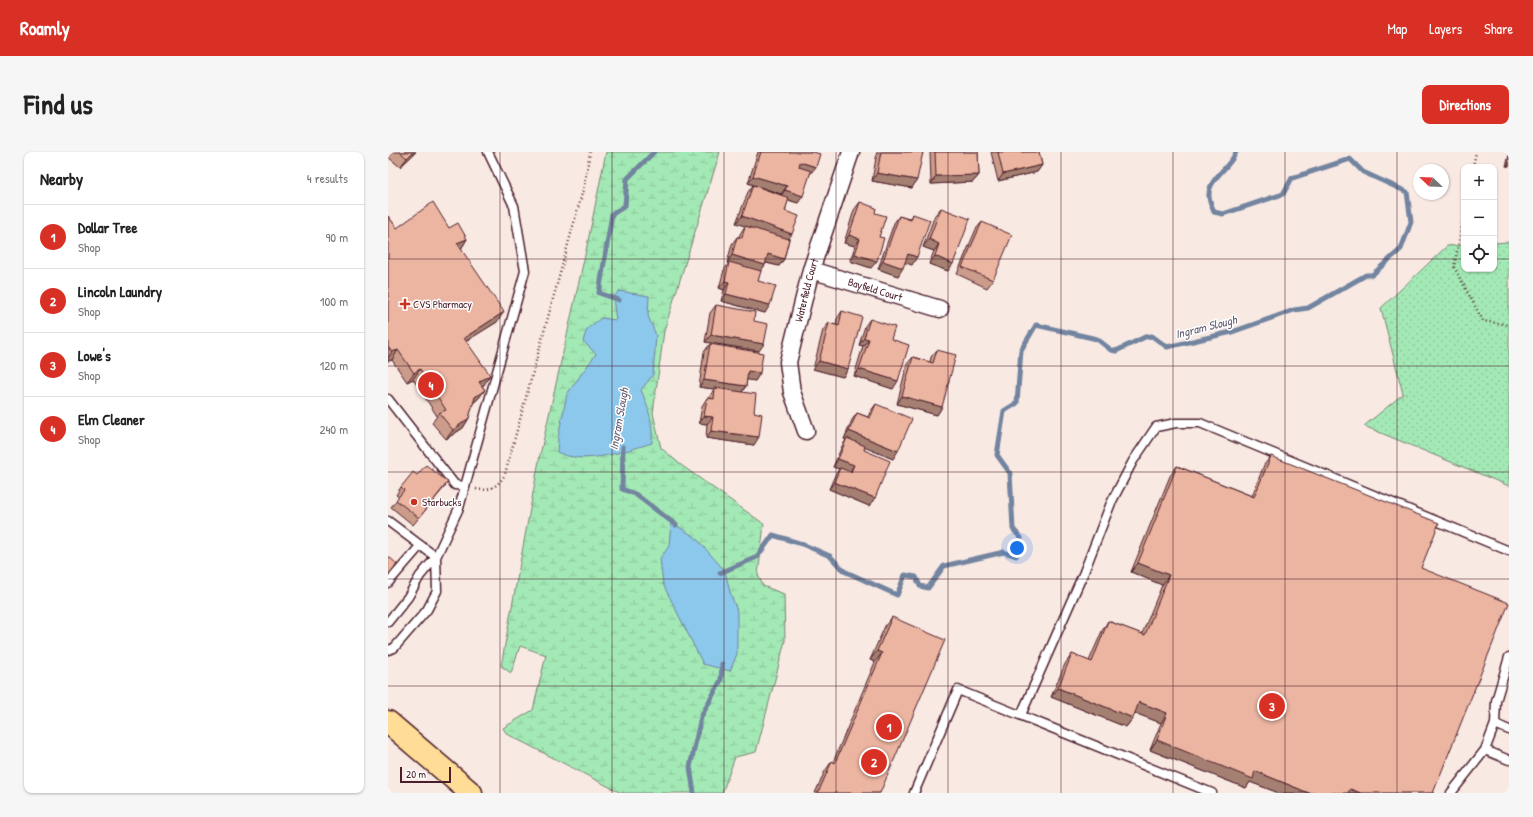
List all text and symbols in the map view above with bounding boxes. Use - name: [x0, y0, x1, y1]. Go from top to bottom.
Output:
- text: Roamly: [20, 15, 70, 41]
- text: Map: [1387, 19, 1407, 38]
- text: Layers: [1429, 19, 1462, 38]
- text: Share: [1484, 19, 1513, 38]
- text: Find us: [24, 85, 93, 123]
- button: Directions: [1422, 85, 1509, 124]
- north arrow: [1413, 164, 1449, 200]
- map controls: [1461, 164, 1497, 272]
- button: +: [1461, 164, 1497, 200]
- text: Nearby: [40, 167, 83, 190]
- text: 4 results: [307, 169, 348, 187]
- button: −: [1461, 200, 1497, 236]
- text: Dollar Tree: [78, 217, 137, 238]
- text: 1: [51, 228, 55, 246]
- text: 90 m: [326, 228, 348, 246]
- button: locate: [1461, 236, 1497, 272]
- text: Shop: [78, 238, 100, 256]
- street label: Waterfield Court: [791, 256, 822, 323]
- street label: Bayfield Court: [846, 275, 904, 304]
- text: Lincoln Laundry: [78, 281, 162, 302]
- text: 2: [50, 292, 56, 310]
- text: 100 m: [320, 292, 348, 310]
- place label: CVS Pharmacy: [413, 297, 472, 311]
- marker: CVS Pharmacy: [400, 299, 410, 309]
- text: Shop: [78, 302, 100, 320]
- water label: Ingram Slough: [1173, 310, 1239, 342]
- text: Lowe's: [78, 345, 111, 366]
- text: 3: [50, 356, 56, 374]
- text: 120 m: [320, 356, 348, 374]
- text: Shop: [78, 366, 100, 384]
- pin: 4: [418, 370, 444, 400]
- water label: Ingram Slough: [605, 386, 632, 451]
- text: Elm Cleaner: [78, 409, 145, 430]
- text: 4: [51, 420, 55, 438]
- text: 240 m: [319, 420, 348, 438]
- text: Shop: [78, 430, 100, 448]
- place label: Starbucks: [422, 495, 461, 509]
- marker: Starbucks: [409, 497, 419, 507]
- your location: [1007, 538, 1027, 558]
- pin: 3: [1259, 691, 1285, 721]
- pin: 1: [876, 712, 902, 742]
- pin: 2: [861, 747, 887, 777]
- scale bar: [400, 765, 451, 784]
- text: 20 m: [406, 767, 426, 781]

